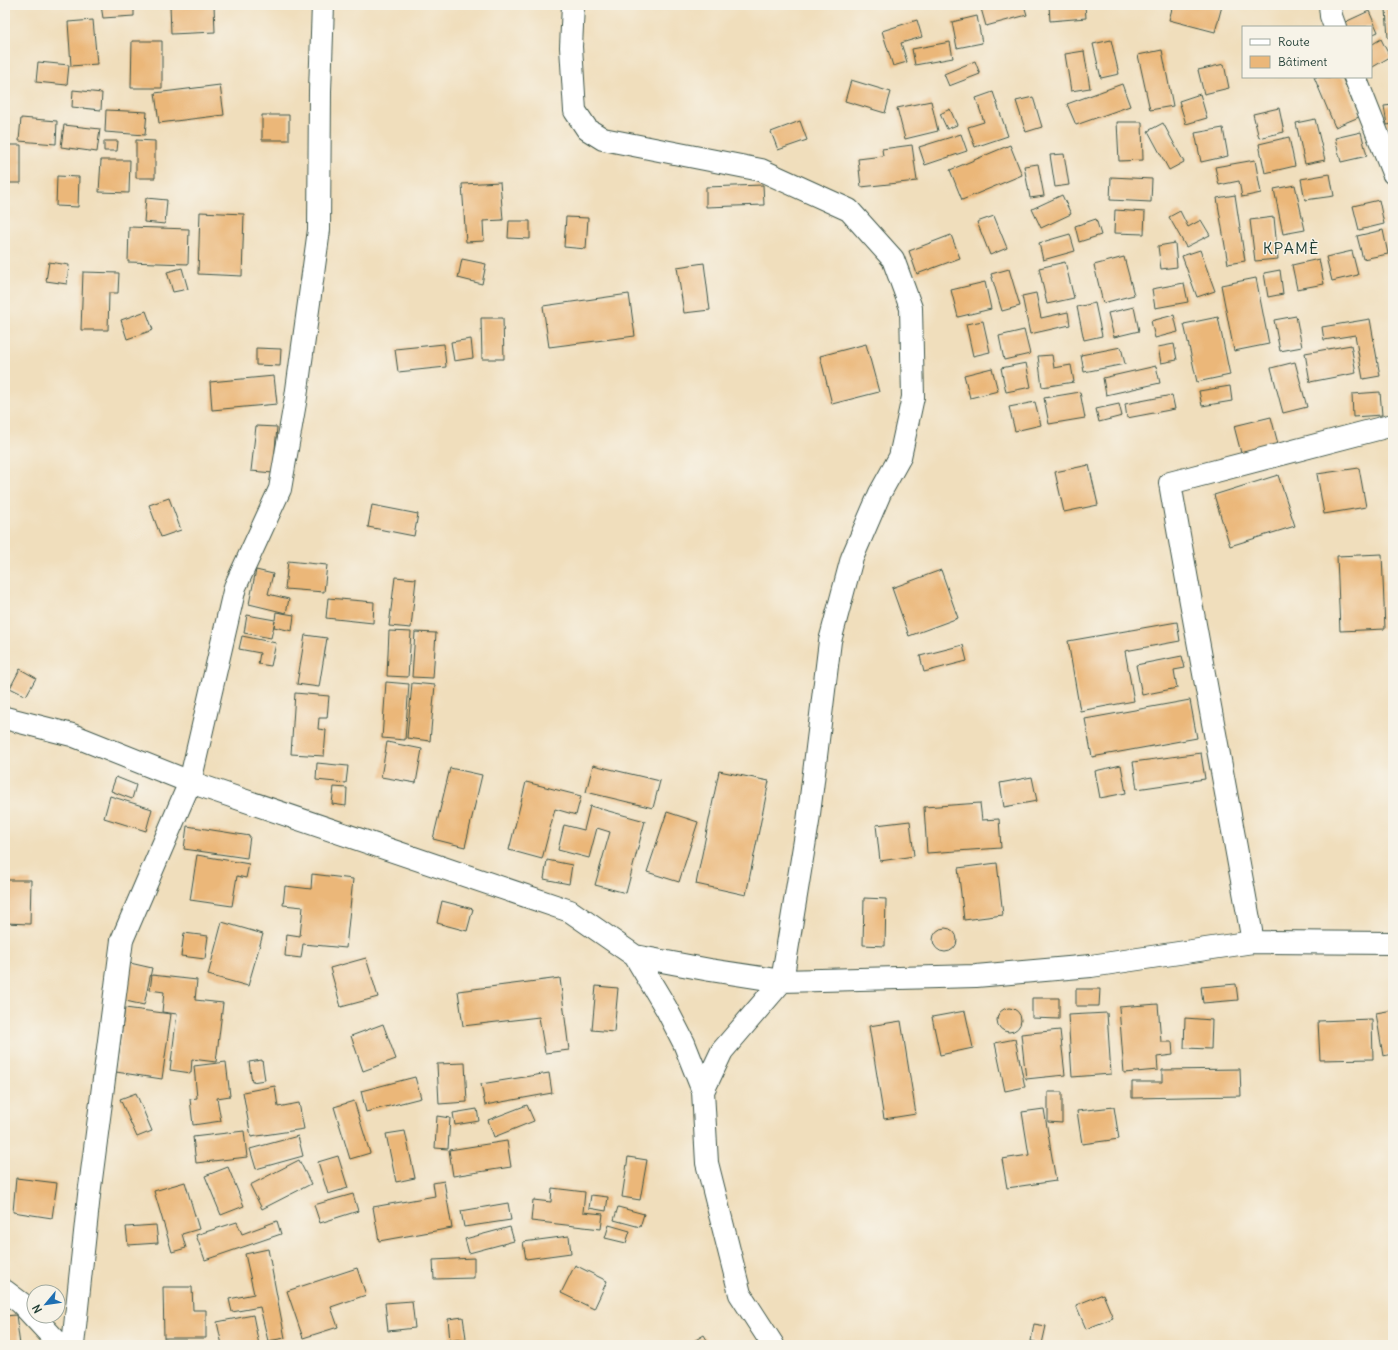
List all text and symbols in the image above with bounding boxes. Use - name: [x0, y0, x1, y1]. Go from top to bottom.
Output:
- legend: [1242, 26, 1372, 78]
- text: Route: [1278, 34, 1310, 49]
- text: Bâtiment: [1278, 54, 1327, 69]
- district label: KPAMÈ: [1263, 238, 1319, 258]
- north arrow: [26, 1284, 66, 1324]
- text: N: [29, 1302, 45, 1316]

